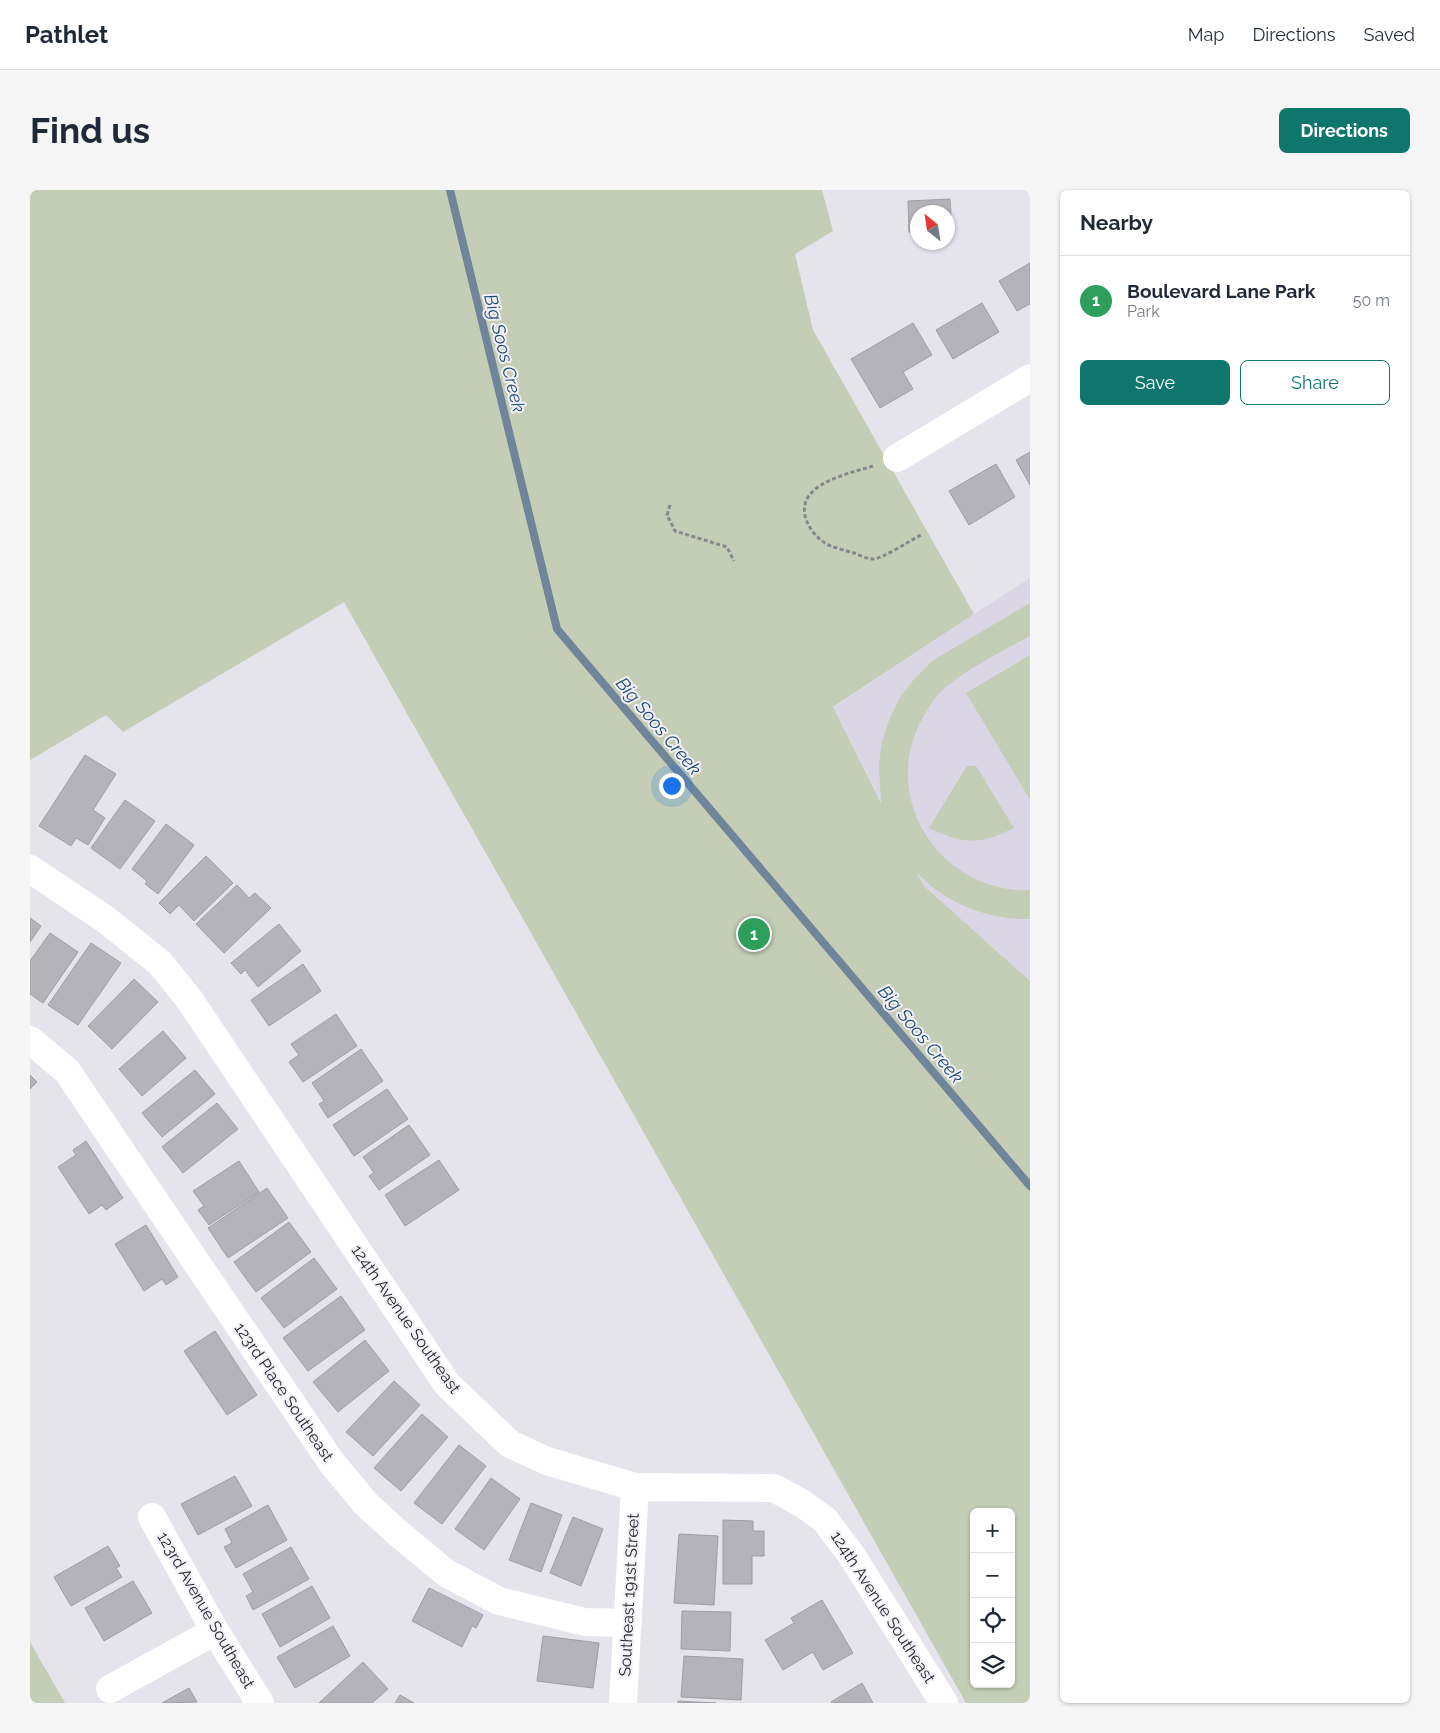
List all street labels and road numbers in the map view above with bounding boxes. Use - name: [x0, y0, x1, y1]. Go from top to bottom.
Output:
- street label: 124th Avenue Southeast: [347, 1241, 465, 1397]
- street label: 123rd Place Southeast: [231, 1319, 338, 1465]
- street label: Southeast 191st Street: [615, 1512, 643, 1677]
- street label: 123rd Avenue Southeast: [153, 1528, 259, 1692]
- street label: 124th Avenue Southeast: [827, 1528, 940, 1687]

